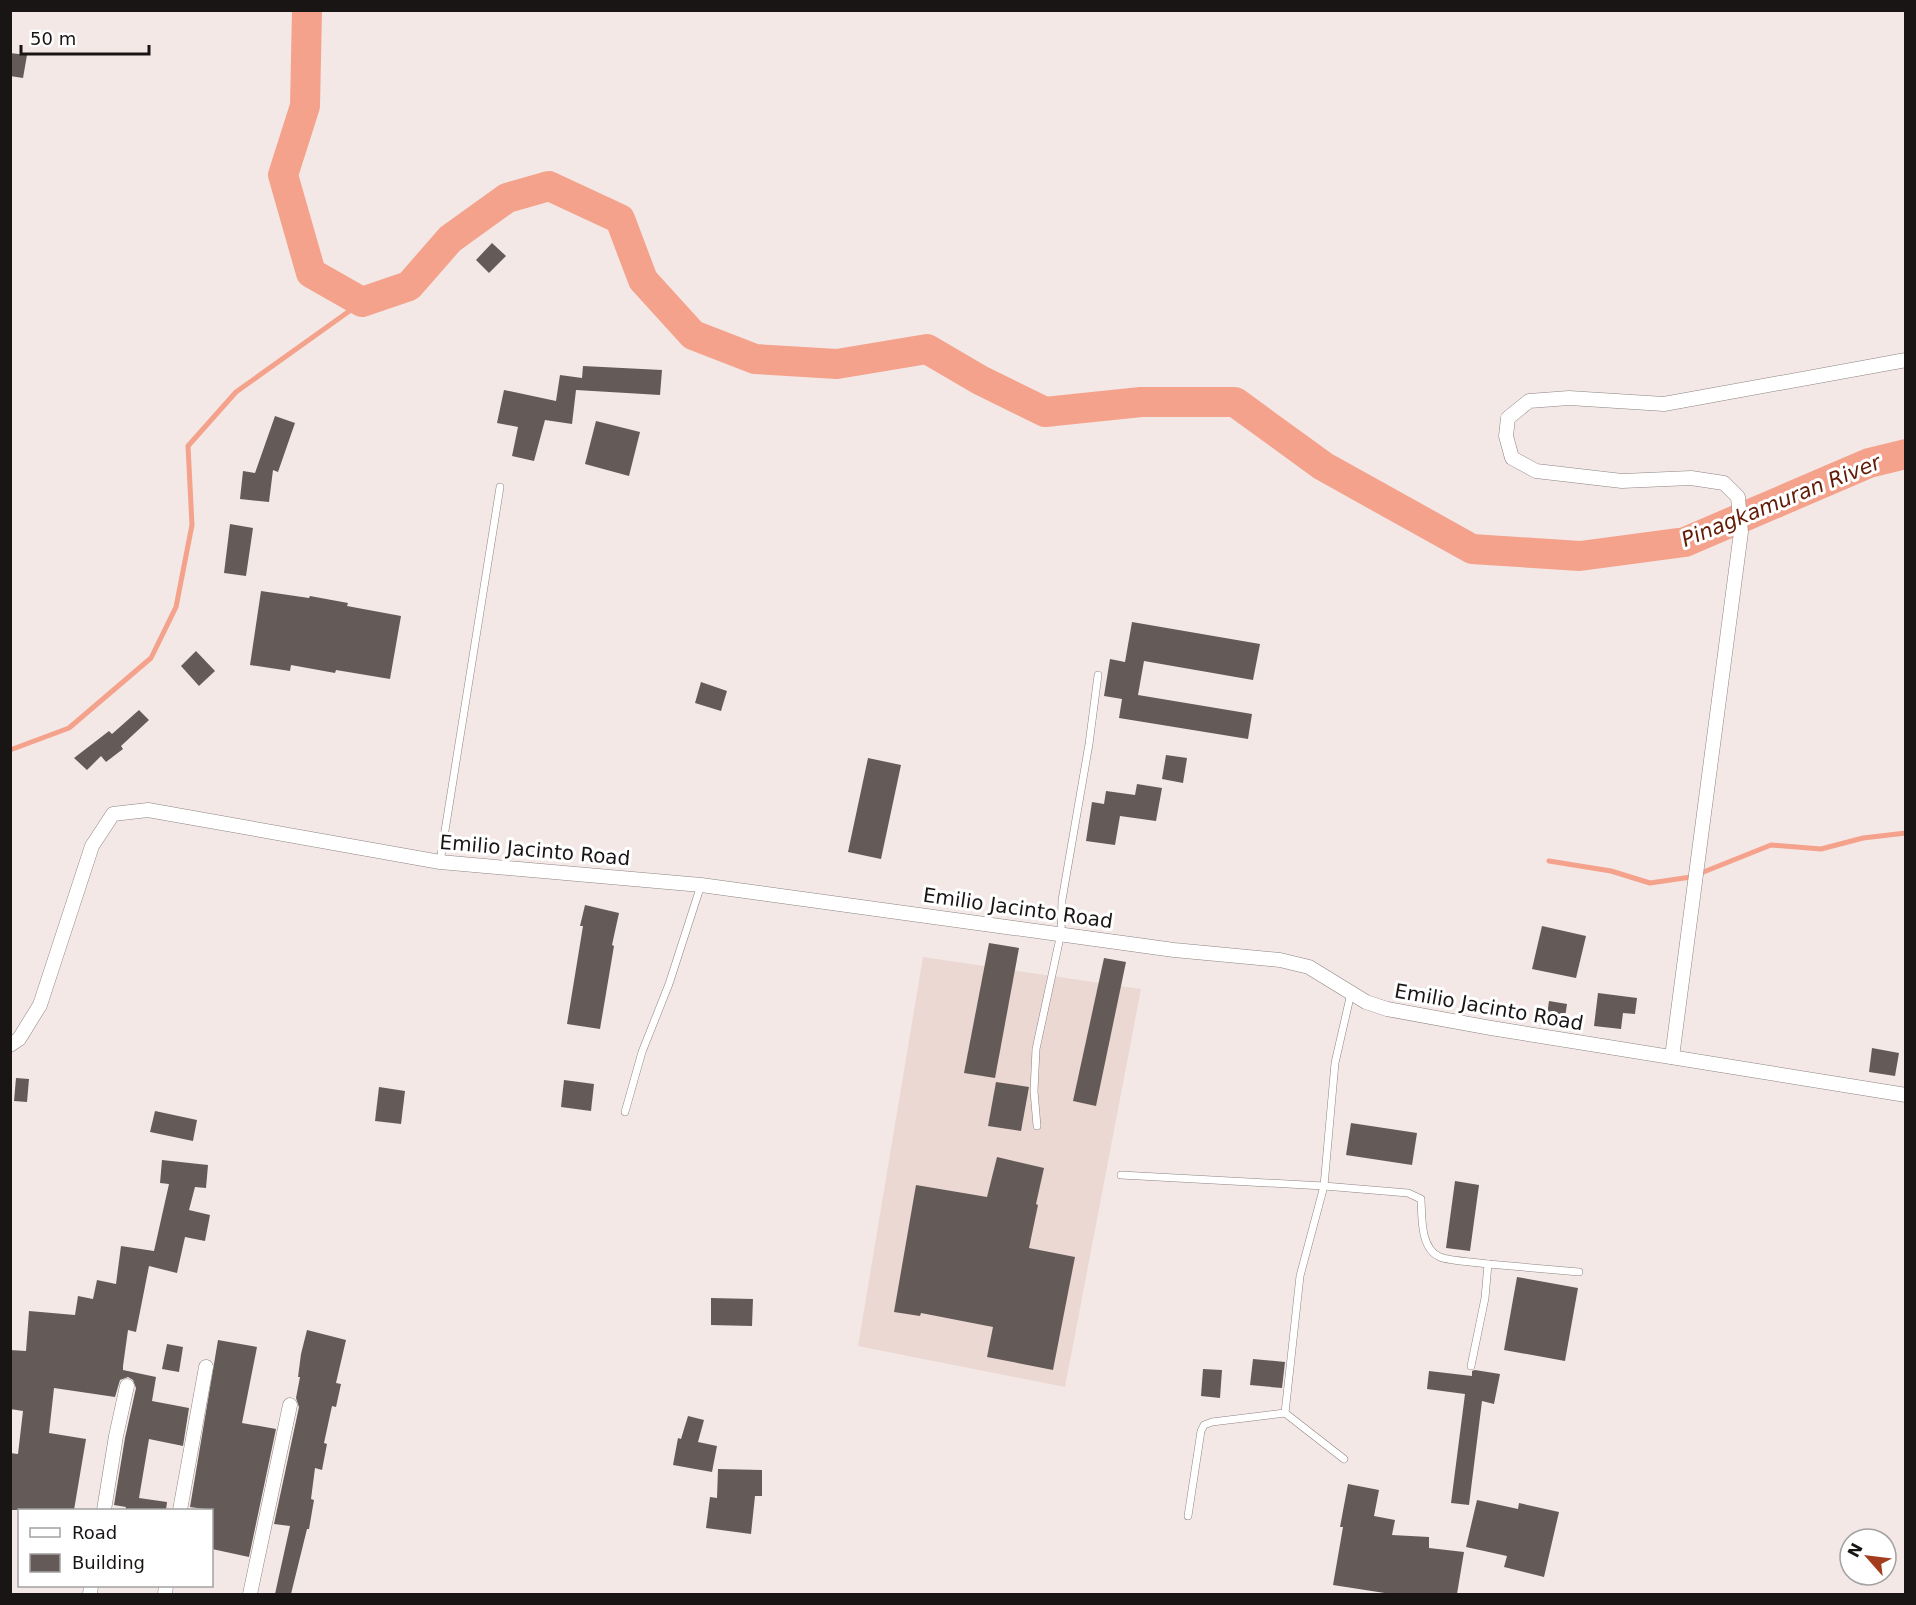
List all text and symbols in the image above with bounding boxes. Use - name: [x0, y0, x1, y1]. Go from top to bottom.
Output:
- scale bar: [21, 18, 148, 56]
- text: 50 m: [30, 28, 76, 49]
- water label: Pinagkamuran River: [1678, 450, 1885, 552]
- street label: Emilio Jacinto Road: [439, 830, 631, 870]
- street label: Emilio Jacinto Road: [922, 883, 1114, 933]
- street label: Emilio Jacinto Road: [1393, 979, 1585, 1035]
- legend: [18, 1509, 213, 1587]
- text: Road: [72, 1522, 117, 1543]
- north arrow: [1838, 1527, 1898, 1587]
- text: N: [1844, 1540, 1867, 1561]
- text: Building: [72, 1552, 145, 1573]

